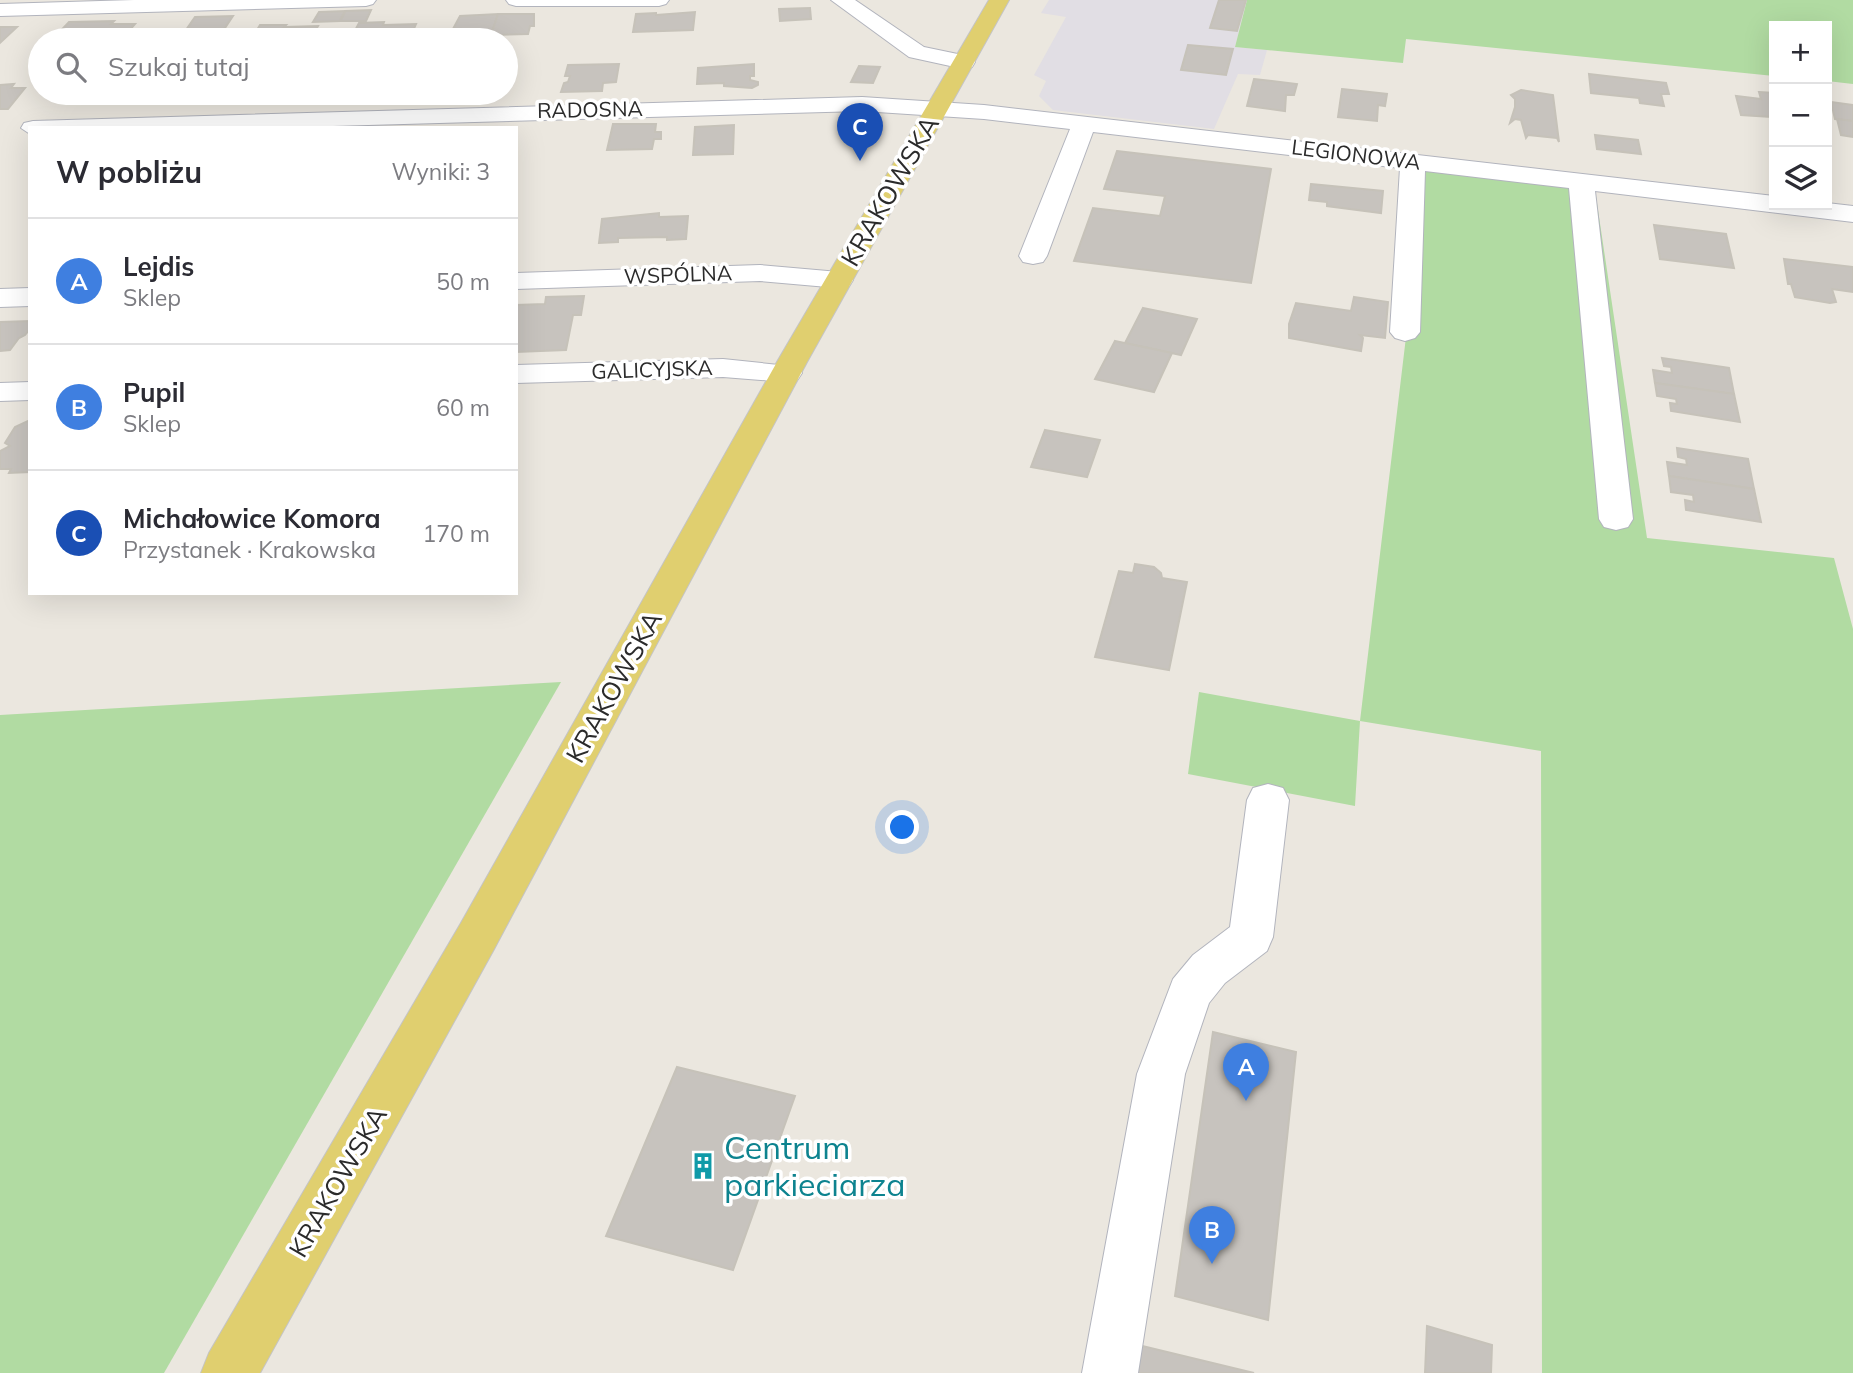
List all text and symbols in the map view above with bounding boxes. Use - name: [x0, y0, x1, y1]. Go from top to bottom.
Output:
- map controls: [1769, 21, 1832, 210]
- button: +: [1769, 21, 1832, 84]
- search box: [28, 28, 518, 105]
- icon: search: [52, 48, 90, 86]
- text: Szukaj tutaj: [108, 50, 250, 83]
- button: −: [1769, 84, 1832, 147]
- street label: RADOSNA: [537, 95, 644, 123]
- pin: C: [837, 103, 883, 161]
- street label: KRAKOWSKA: [833, 110, 946, 272]
- street label: LEGIONOWA: [1290, 133, 1423, 175]
- button: layers: [1769, 147, 1832, 210]
- text: W pobliżu: [56, 153, 202, 191]
- text: Wyniki: 3: [392, 157, 490, 186]
- text: Lejdis: [123, 250, 194, 283]
- street label: WSPÓLNA: [623, 259, 733, 289]
- text: A: [70, 267, 88, 296]
- text: 50 m: [436, 267, 490, 296]
- text: Sklep: [123, 283, 181, 312]
- street label: GALICYJSKA: [591, 354, 714, 384]
- text: Pupil: [123, 376, 185, 409]
- text: B: [71, 393, 87, 422]
- text: 60 m: [436, 393, 490, 422]
- text: Sklep: [123, 409, 181, 438]
- text: Michałowice Komora: [123, 502, 381, 535]
- text: C: [71, 519, 87, 548]
- text: 170 m: [422, 519, 490, 548]
- text: Przystanek · Krakowska: [123, 535, 376, 564]
- street label: KRAKOWSKA: [558, 605, 669, 768]
- your location: [885, 810, 919, 844]
- pin: A: [1223, 1043, 1269, 1101]
- street label: KRAKOWSKA: [281, 1101, 394, 1263]
- place label: Centrum parkieciarza: [724, 1127, 906, 1204]
- building icon: Centrum parkieciarza: [688, 1151, 718, 1181]
- pin: B: [1189, 1206, 1235, 1264]

